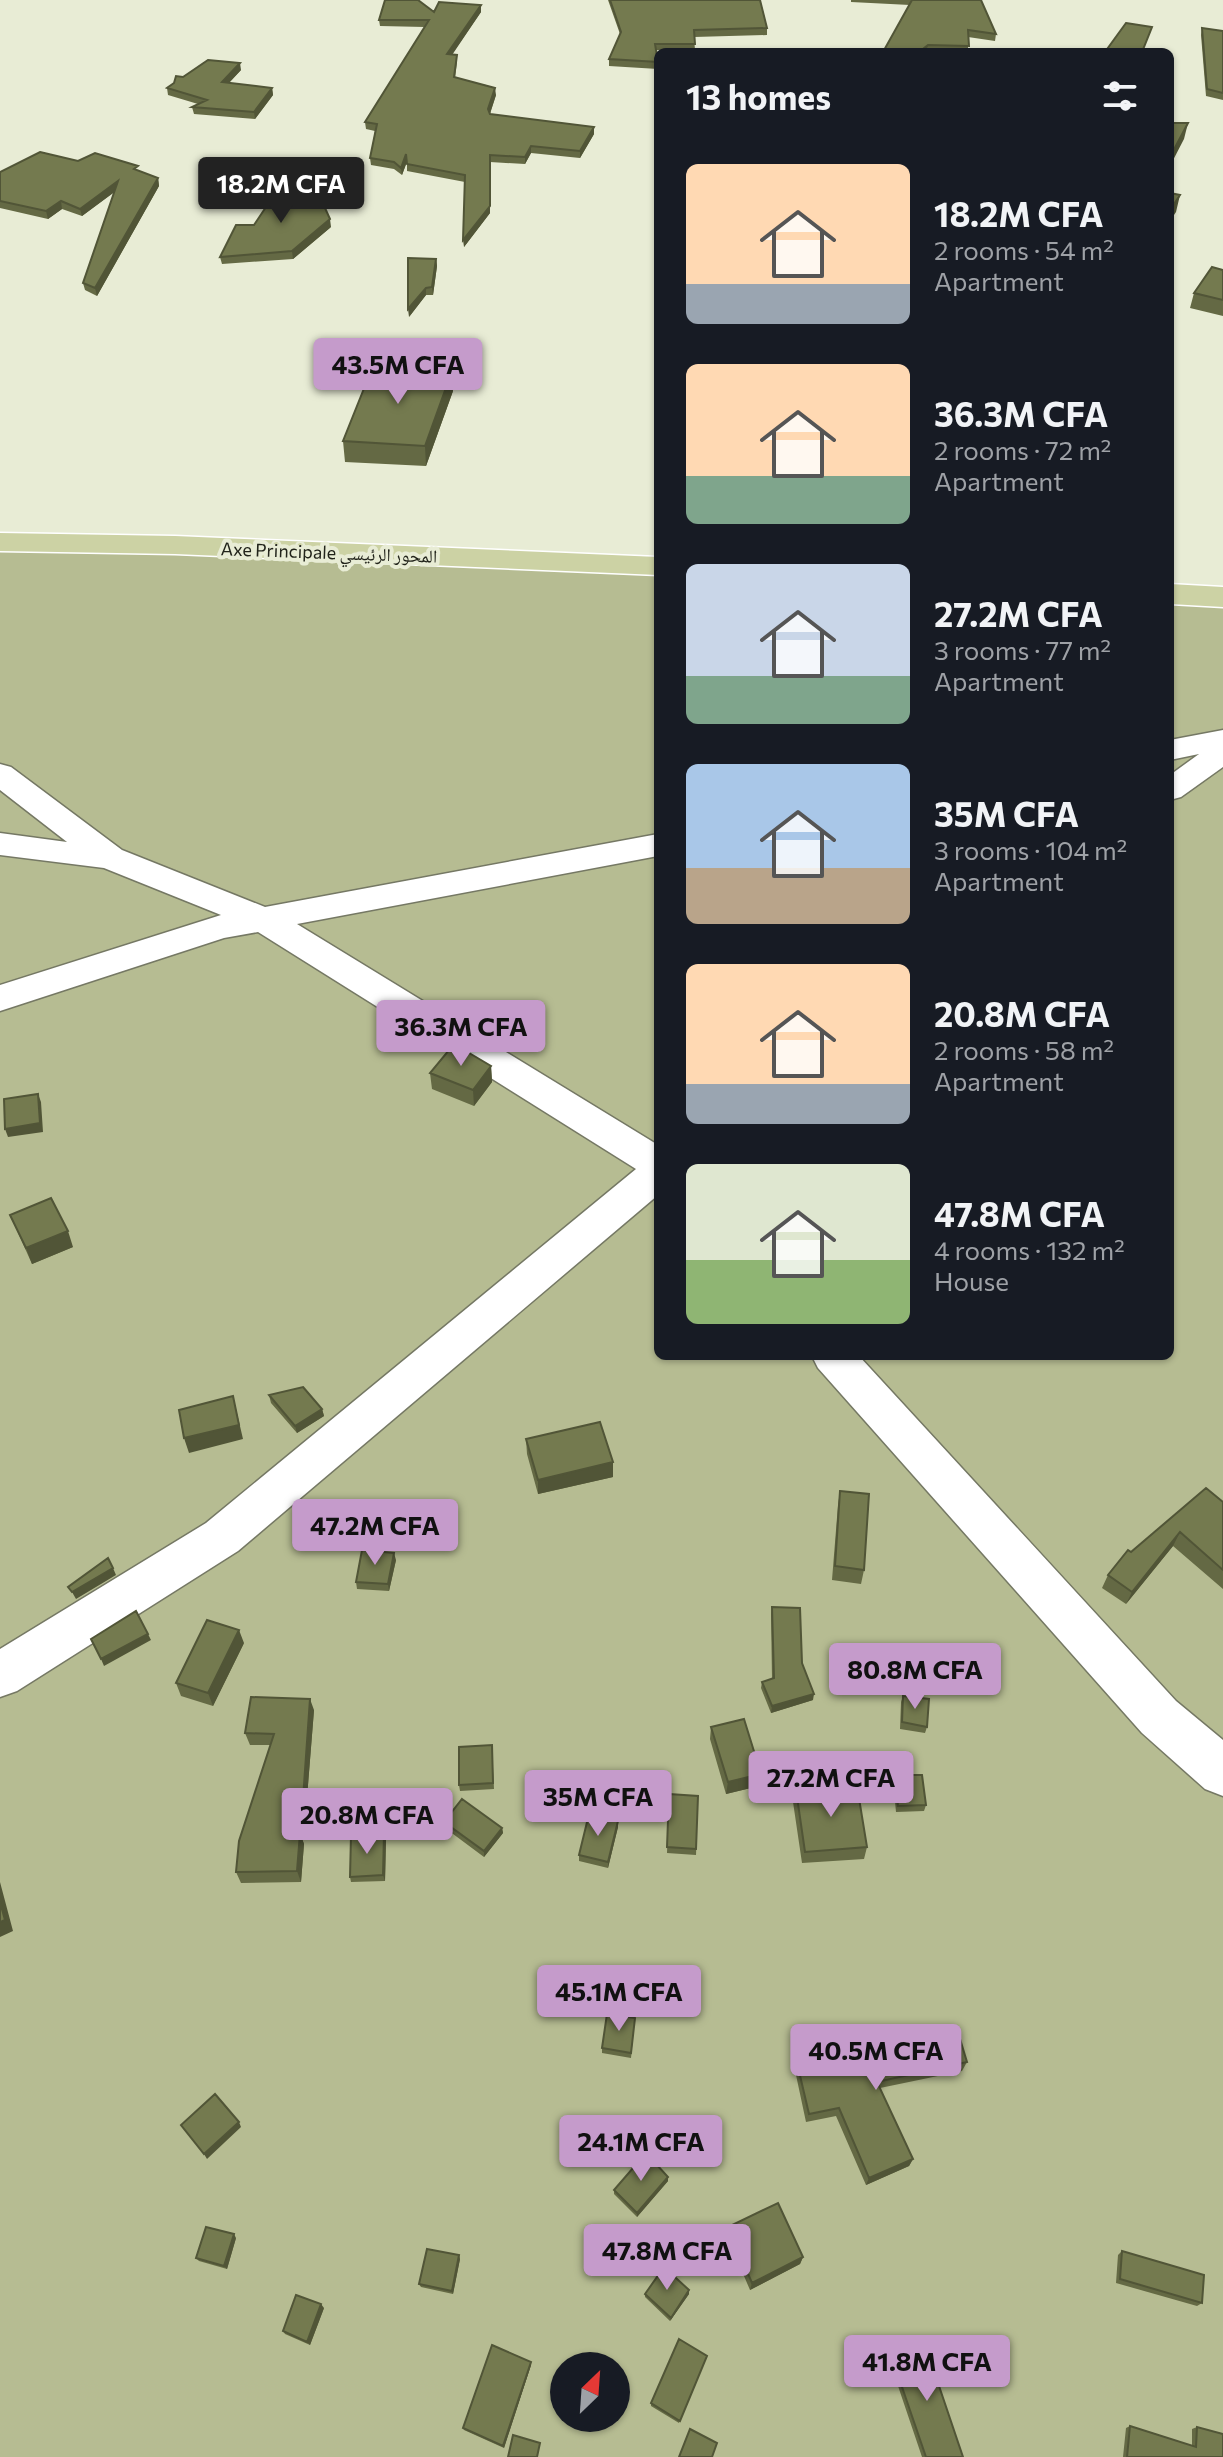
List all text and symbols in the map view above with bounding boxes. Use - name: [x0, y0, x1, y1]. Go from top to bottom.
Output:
- icon: filters: [1098, 74, 1142, 118]
- text: 13 homes: [686, 75, 831, 117]
- pin: 18.2M CFA: [189, 157, 373, 225]
- text: 18.2M CFA: [216, 167, 346, 198]
- text: 18.2M CFA: [934, 192, 1103, 234]
- icon: home: [750, 196, 846, 292]
- text: 2 rooms · 54 m²: [934, 234, 1114, 265]
- text: Apartment: [934, 265, 1064, 296]
- pin: 43.5M CFA: [306, 338, 490, 406]
- text: 43.5M CFA: [331, 348, 465, 379]
- text: 36.3M CFA: [934, 392, 1108, 434]
- icon: home: [750, 396, 846, 492]
- text: 2 rooms · 72 m²: [934, 434, 1111, 465]
- text: Apartment: [934, 465, 1064, 496]
- street label: Axe Principale المحور الرئيسي: [220, 537, 438, 571]
- text: 27.2M CFA: [934, 592, 1103, 634]
- icon: home: [750, 596, 846, 692]
- text: 3 rooms · 77 m²: [934, 634, 1111, 665]
- text: Apartment: [934, 665, 1064, 696]
- text: 35M CFA: [934, 792, 1079, 834]
- icon: home: [750, 796, 846, 892]
- text: 3 rooms · 104 m²: [934, 834, 1127, 865]
- text: Apartment: [934, 865, 1064, 896]
- text: 20.8M CFA: [934, 992, 1110, 1034]
- icon: home: [750, 996, 846, 1092]
- pin: 36.3M CFA: [369, 1000, 553, 1068]
- text: 36.3M CFA: [394, 1010, 528, 1041]
- text: 2 rooms · 58 m²: [934, 1034, 1114, 1065]
- text: Apartment: [934, 1065, 1064, 1096]
- text: 47.8M CFA: [934, 1192, 1105, 1234]
- icon: home: [750, 1196, 846, 1292]
- text: 4 rooms · 132 m²: [934, 1234, 1125, 1265]
- text: House: [934, 1265, 1009, 1296]
- pin: 47.2M CFA: [283, 1499, 467, 1567]
- text: 47.2M CFA: [310, 1509, 440, 1540]
- pin: 80.8M CFA: [823, 1643, 1007, 1711]
- text: 80.8M CFA: [847, 1653, 983, 1684]
- pin: 27.2M CFA: [739, 1751, 923, 1819]
- text: 27.2M CFA: [767, 1761, 895, 1792]
- pin: 35M CFA: [524, 1770, 672, 1838]
- text: 35M CFA: [543, 1780, 653, 1811]
- pin: 20.8M CFA: [275, 1788, 459, 1856]
- text: 20.8M CFA: [300, 1798, 434, 1829]
- pin: 45.1M CFA: [527, 1965, 711, 2033]
- text: 45.1M CFA: [555, 1975, 683, 2006]
- pin: 40.5M CFA: [784, 2024, 968, 2092]
- text: 40.5M CFA: [808, 2034, 944, 2065]
- pin: 24.1M CFA: [549, 2115, 733, 2183]
- text: 24.1M CFA: [577, 2125, 705, 2156]
- pin: 47.8M CFA: [575, 2224, 759, 2292]
- text: 47.8M CFA: [602, 2234, 732, 2265]
- pin: 41.8M CFA: [835, 2335, 1019, 2403]
- text: 41.8M CFA: [862, 2345, 992, 2376]
- north arrow: [550, 2352, 630, 2432]
- map controls: [550, 2352, 630, 2432]

